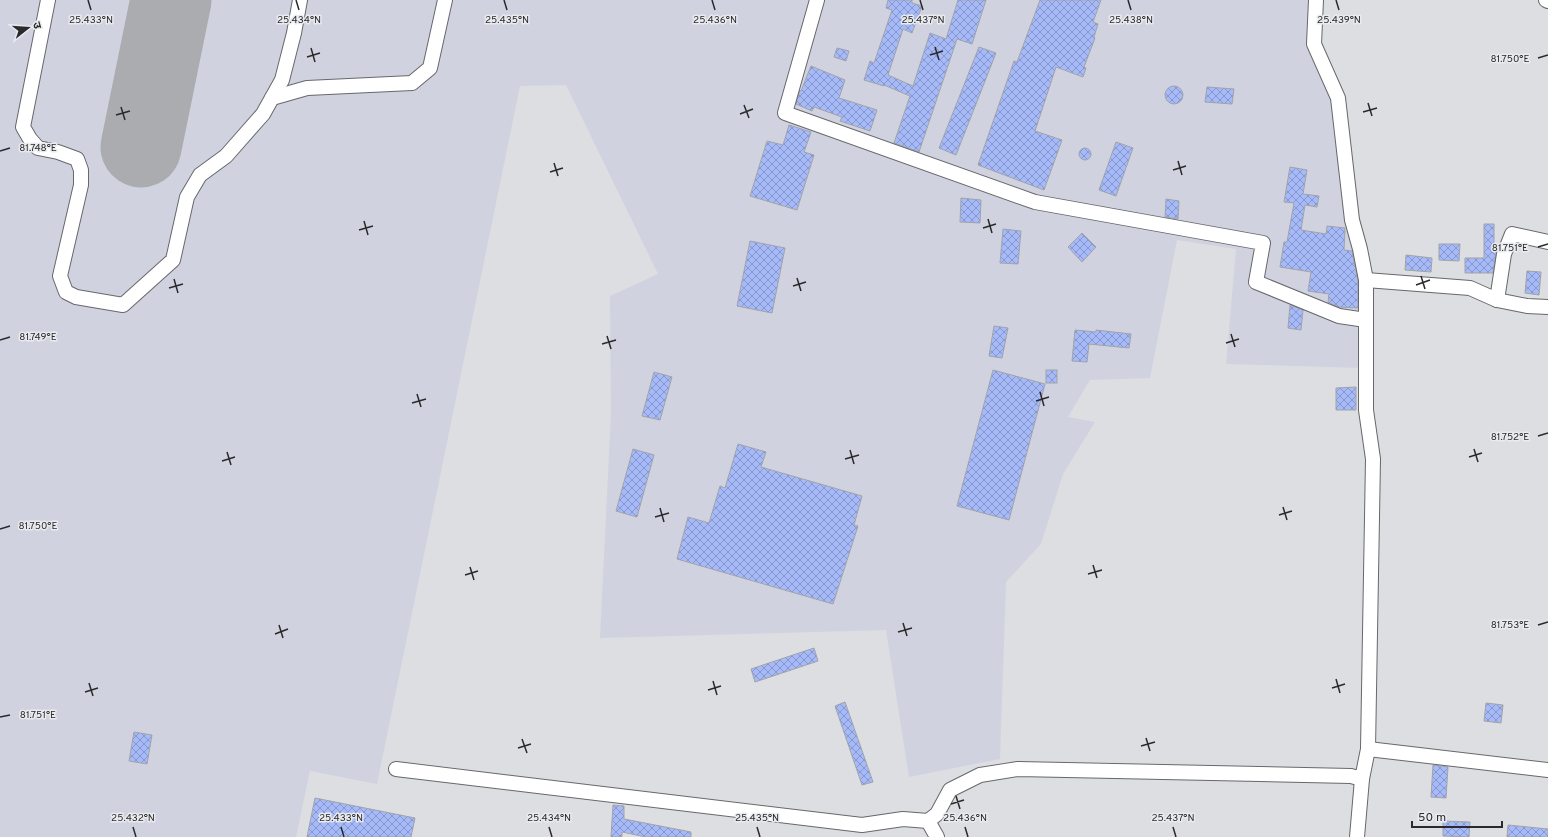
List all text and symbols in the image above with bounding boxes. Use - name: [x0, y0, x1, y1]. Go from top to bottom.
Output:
- north arrow: [8, 8, 48, 48]
- text: 25.433°N: [69, 14, 113, 27]
- text: 25.434°N: [277, 14, 321, 27]
- text: 25.435°N: [485, 14, 529, 27]
- text: 25.436°N: [693, 14, 737, 27]
- text: 25.437°N: [901, 14, 945, 27]
- text: 25.438°N: [1109, 14, 1153, 27]
- text: 25.439°N: [1317, 14, 1361, 27]
- text: उ: [29, 20, 44, 31]
- text: 81.750°E: [1491, 53, 1529, 66]
- text: 81.748°E: [19, 142, 57, 155]
- text: 81.751°E: [1492, 242, 1528, 255]
- text: 81.749°E: [19, 331, 57, 344]
- text: 81.752°E: [1491, 431, 1529, 444]
- text: 81.750°E: [19, 520, 57, 533]
- text: 81.753°E: [1491, 619, 1529, 632]
- text: 81.751°E: [20, 709, 56, 722]
- scale bar: [1412, 803, 1502, 829]
- text: 50 m: [1418, 810, 1446, 826]
- text: 25.432°N: [111, 812, 155, 825]
- text: 25.433°N: [319, 812, 363, 825]
- text: 25.434°N: [527, 812, 571, 825]
- text: 25.435°N: [735, 812, 779, 825]
- text: 25.436°N: [943, 812, 987, 825]
- text: 25.437°N: [1151, 812, 1195, 825]

